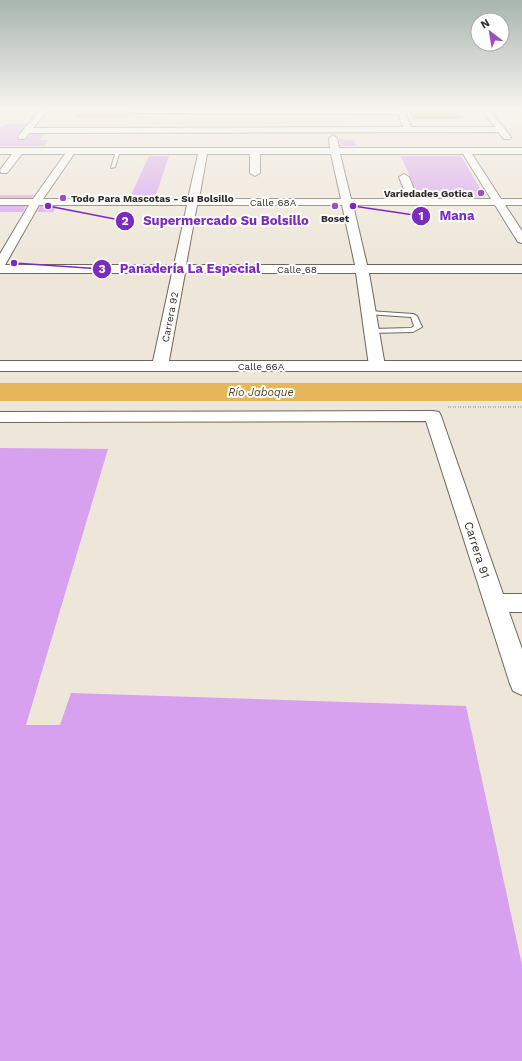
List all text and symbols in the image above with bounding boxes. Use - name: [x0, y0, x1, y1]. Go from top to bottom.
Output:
- north arrow: [470, 12, 510, 52]
- text: N: [478, 16, 492, 32]
- place label: Variedades Gotica: [384, 188, 473, 199]
- marker: Variedades Gotica: [476, 188, 486, 198]
- marker: Todo Para Mascotas - Su Bolsillo: [58, 193, 68, 203]
- place label: Todo Para Mascotas - Su Bolsillo: [71, 193, 234, 204]
- street label: Calle 68A: [250, 197, 297, 208]
- marker: Boset: [330, 201, 340, 211]
- callout: Mana: [411, 203, 482, 228]
- callout: Supermercado Su Bolsillo: [115, 208, 317, 233]
- text: Mana: [440, 208, 475, 223]
- text: 1: [418, 209, 424, 223]
- text: Supermercado Su Bolsillo: [143, 213, 309, 228]
- place label: Boset: [321, 213, 350, 224]
- text: 2: [121, 214, 129, 228]
- callout: Panadería La Especial: [92, 256, 269, 281]
- text: Panadería La Especial: [120, 261, 261, 276]
- text: 3: [98, 262, 106, 276]
- street label: Calle 68: [277, 264, 317, 275]
- street label: Carrera 92: [160, 291, 180, 343]
- street label: Calle 66A: [238, 361, 285, 372]
- water label: Río Jaboque: [228, 386, 294, 399]
- street label: Carrera 91: [461, 520, 493, 580]

